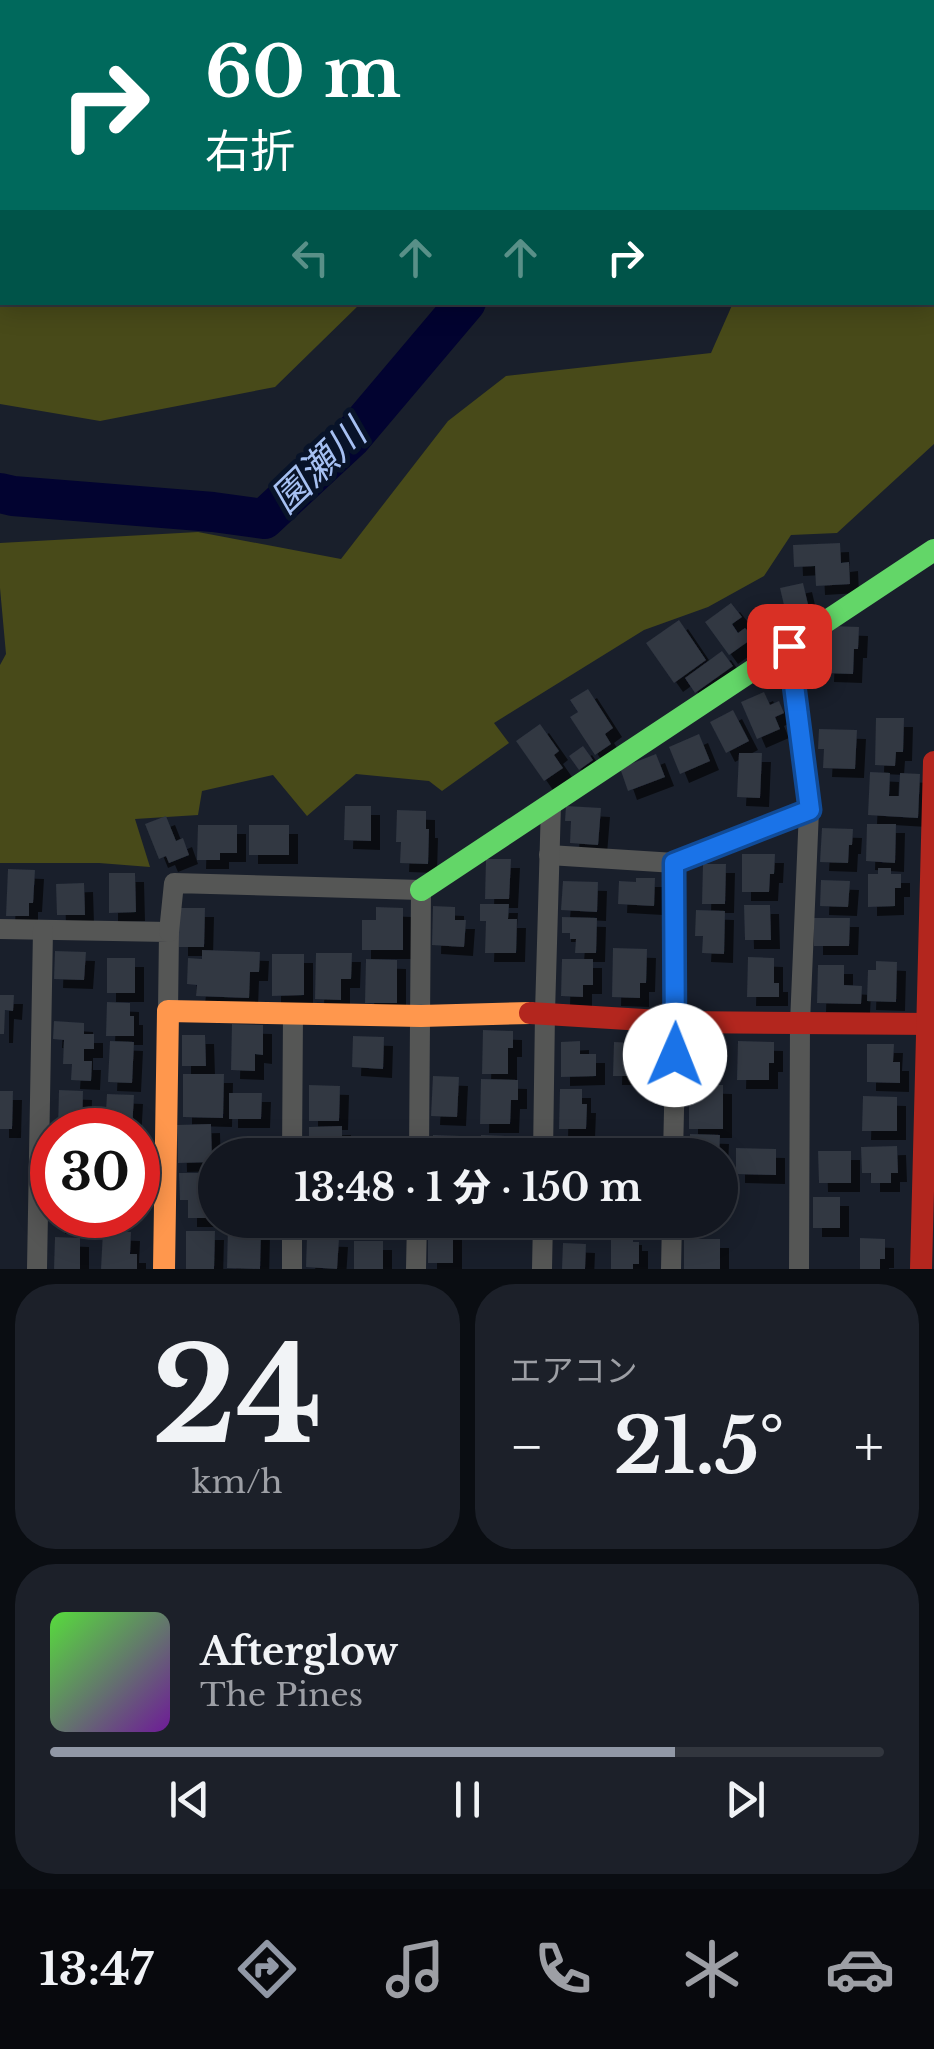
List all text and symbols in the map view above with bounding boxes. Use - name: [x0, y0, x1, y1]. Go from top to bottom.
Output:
- text: 60 m: [205, 29, 401, 116]
- icon: right: [40, 40, 170, 170]
- text: 右折: [205, 123, 295, 179]
- icon: left: [283, 230, 338, 285]
- icon: ahead: [388, 230, 443, 285]
- icon: ahead: [493, 230, 548, 285]
- icon: right: [598, 230, 653, 285]
- water label: 園瀬川: [261, 407, 378, 523]
- pin: [747, 604, 832, 689]
- icon: arrive: [762, 619, 817, 674]
- position arrow: [623, 1003, 727, 1107]
- speed limit sign: 30: [30, 1108, 160, 1238]
- text: 13:48 · 1 分 · 150 m: [294, 1164, 642, 1211]
- text: 24: [152, 1316, 323, 1477]
- text: エアコン: [510, 1351, 638, 1391]
- text: 21.5°: [614, 1400, 784, 1493]
- text: −: [510, 1413, 544, 1481]
- text: +: [854, 1413, 884, 1481]
- text: km/h: [192, 1462, 283, 1502]
- text: Afterglow: [200, 1628, 398, 1675]
- text: The Pines: [200, 1675, 363, 1715]
- icon: previous: [162, 1772, 217, 1827]
- icon: pause: [440, 1772, 495, 1827]
- icon: next: [718, 1772, 773, 1827]
- icon: directions: [232, 1934, 302, 2004]
- icon: music: [380, 1934, 450, 2004]
- icon: phone: [528, 1934, 598, 2004]
- icon: climate: [677, 1934, 747, 2004]
- icon: car: [825, 1934, 895, 2004]
- text: 13:47: [39, 1941, 153, 1997]

